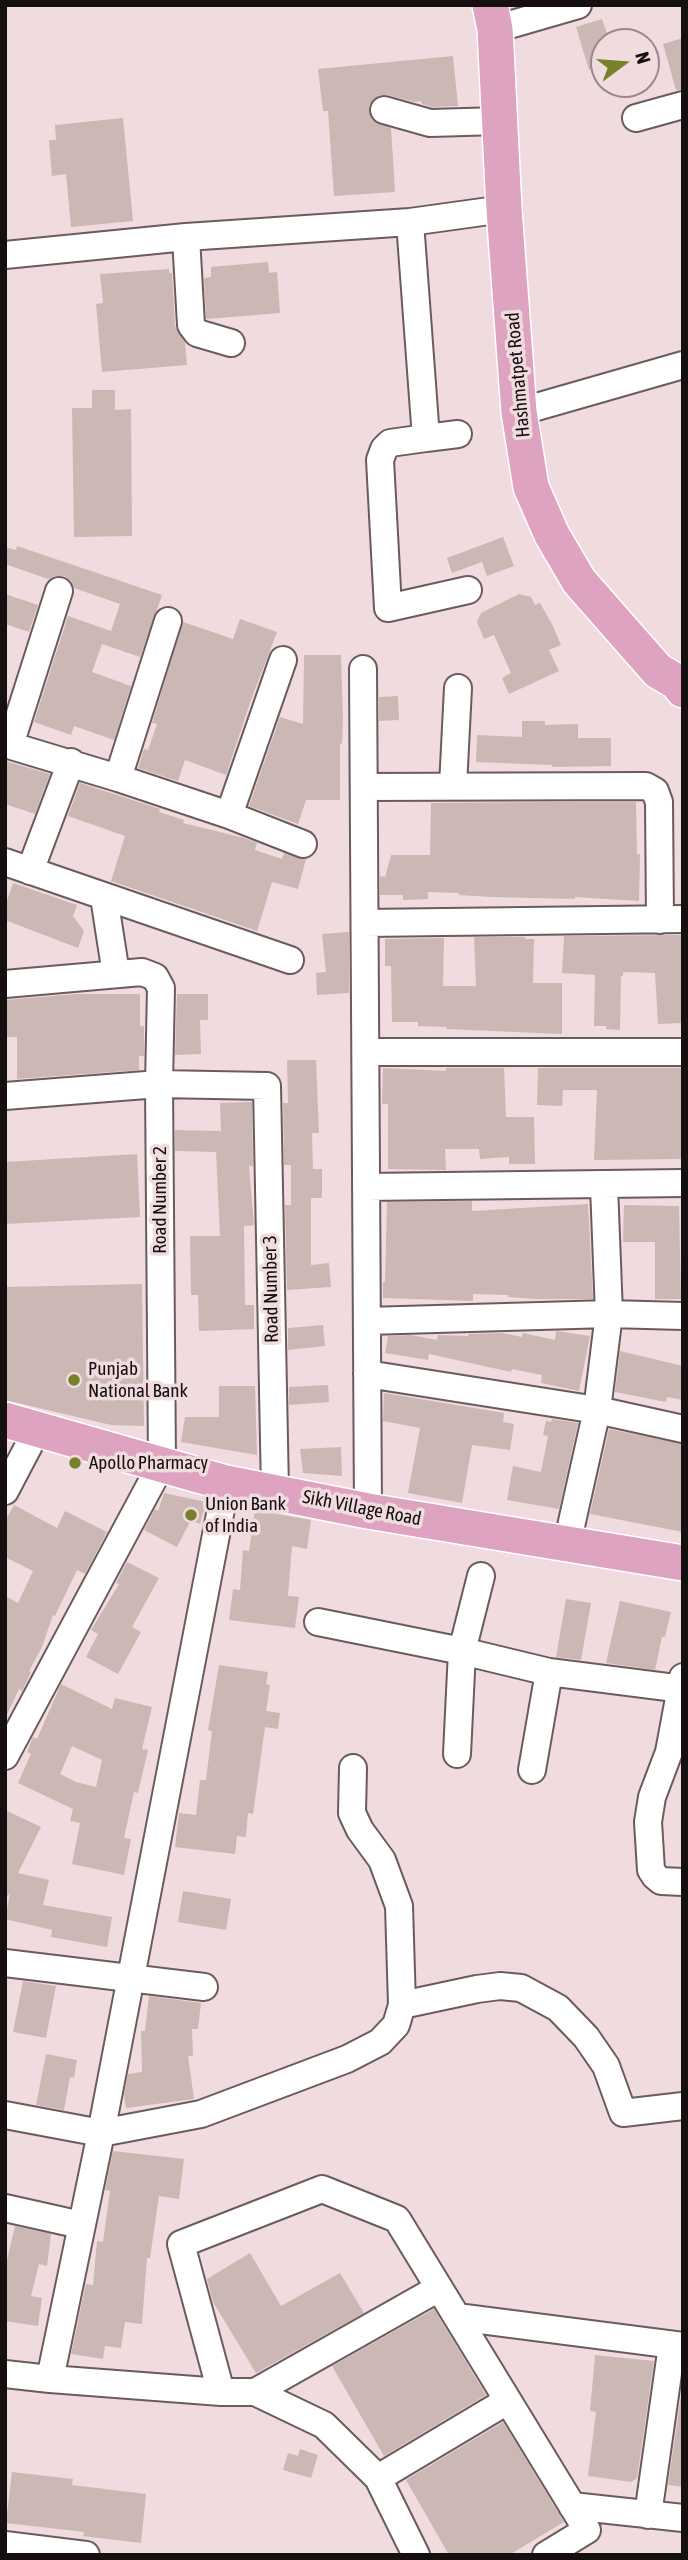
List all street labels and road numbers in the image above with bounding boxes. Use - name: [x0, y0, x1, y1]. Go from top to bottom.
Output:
- street label: Hashmatpet Road: [501, 311, 535, 439]
- street label: Road Number 2: [149, 1146, 171, 1254]
- street label: Road Number 3: [259, 1235, 283, 1343]
- street label: Sikh Village Road: [301, 1485, 423, 1531]

